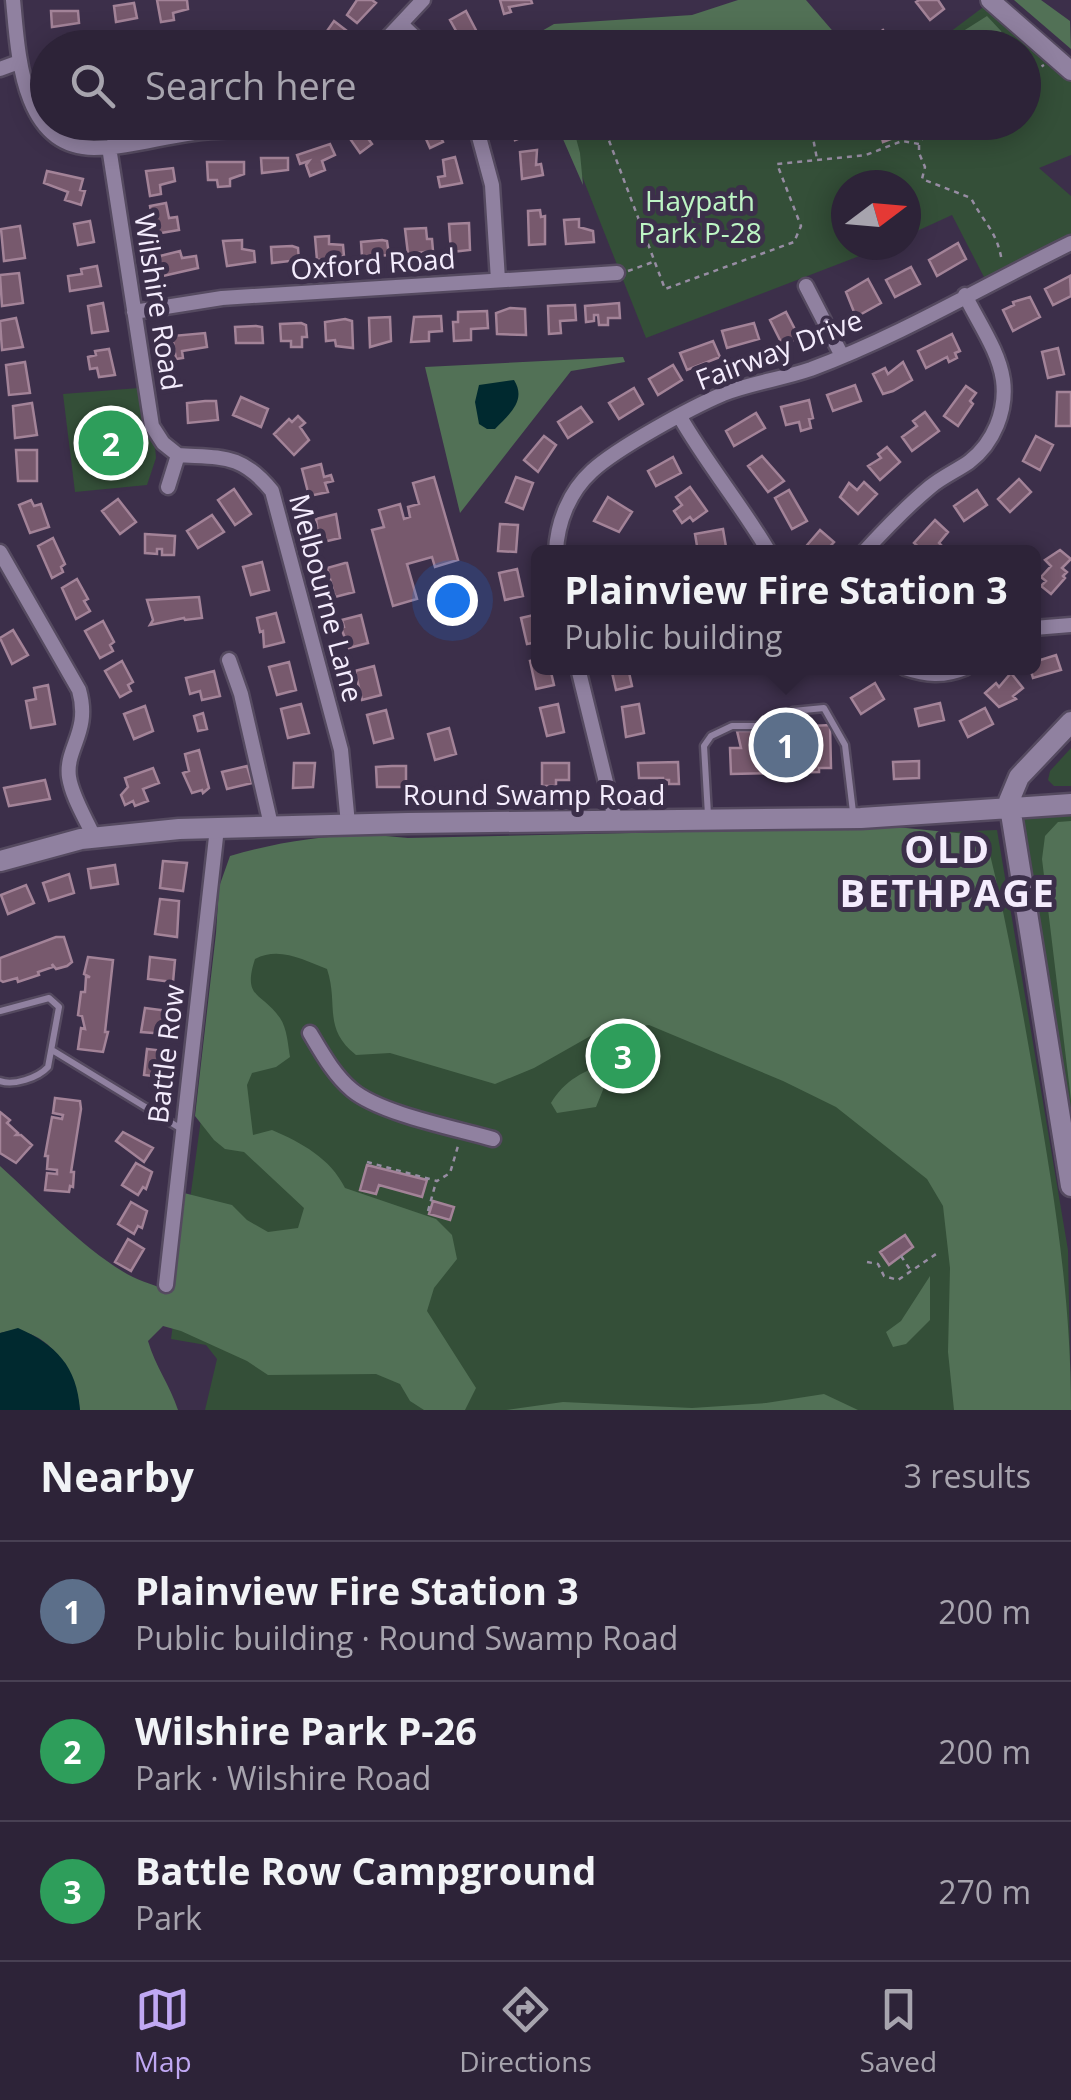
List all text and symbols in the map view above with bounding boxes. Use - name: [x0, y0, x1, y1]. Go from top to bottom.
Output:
- search box: [30, 30, 1041, 140]
- icon: search: [65, 58, 120, 113]
- text: Search here: [145, 59, 357, 111]
- north arrow: [831, 170, 921, 260]
- park label: Haypath Park P-28: [638, 181, 762, 251]
- street label: Wilshire Road: [126, 211, 192, 393]
- street label: Oxford Road: [289, 238, 457, 288]
- street label: Fairway Drive: [690, 300, 867, 398]
- pin: 2: [78, 406, 144, 480]
- street label: Melbourne Lane: [281, 490, 373, 706]
- popup: [531, 545, 1041, 675]
- text: Plainview Fire Station 3: [564, 563, 1008, 615]
- your location: [427, 575, 478, 626]
- text: Public building: [564, 615, 782, 658]
- pin: 1: [754, 708, 818, 782]
- street label: Round Swamp Road: [403, 775, 665, 813]
- district label: OLD BETHPAGE: [840, 822, 1056, 918]
- street label: Battle Row: [138, 982, 192, 1125]
- pin: 3: [590, 1018, 656, 1094]
- text: Nearby: [40, 1447, 194, 1504]
- text: 3 results: [904, 1454, 1031, 1497]
- text: Plainview Fire Station 3: [135, 1564, 579, 1616]
- text: 1: [63, 1590, 82, 1633]
- text: 200 m: [938, 1590, 1031, 1633]
- text: Public building · Round Swamp Road: [135, 1616, 678, 1659]
- text: Wilshire Park P-26: [135, 1704, 477, 1756]
- text: 2: [63, 1730, 82, 1773]
- text: 200 m: [938, 1730, 1031, 1773]
- text: Park · Wilshire Road: [135, 1756, 431, 1799]
- text: Battle Row Campground: [135, 1844, 596, 1896]
- text: 3: [63, 1870, 82, 1913]
- text: 270 m: [938, 1870, 1031, 1913]
- text: Park: [135, 1896, 202, 1939]
- tab: Map: [134, 1982, 192, 2080]
- tab: Directions: [459, 1982, 592, 2080]
- tab: Saved: [859, 1982, 937, 2080]

